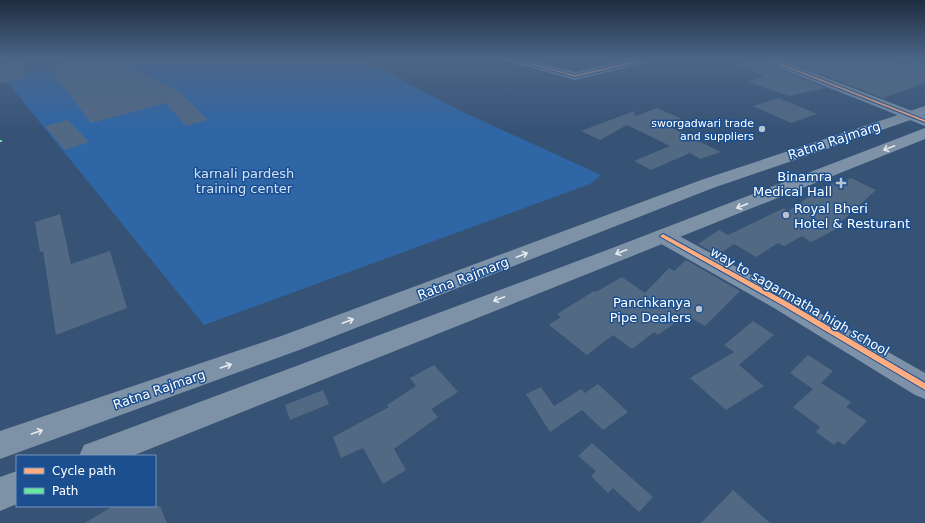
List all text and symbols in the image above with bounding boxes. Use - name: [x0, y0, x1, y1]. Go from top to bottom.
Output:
- place label: sworgadwari trade and suppliers: [651, 117, 754, 143]
- street label: Ratna Rajmarg: [786, 118, 882, 163]
- marker: sworgadwari trade and suppliers: [757, 124, 767, 134]
- one-way arrow: [883, 144, 895, 152]
- park label: karnali pardesh training center: [194, 166, 294, 196]
- place label: Binamra Medical Hall: [753, 169, 832, 199]
- marker: Binamra Medical Hall: [835, 177, 847, 189]
- place label: Royal Bheri Hotel & Resturant: [794, 201, 910, 231]
- one-way arrow: [736, 202, 748, 210]
- marker: Royal Bheri Hotel & Resturant: [781, 210, 791, 220]
- street label: way to sagarmatha high school: [708, 244, 892, 359]
- one-way arrow: [615, 249, 627, 257]
- one-way arrow: [515, 251, 527, 259]
- street label: Ratna Rajmarg: [415, 254, 511, 303]
- one-way arrow: [494, 295, 506, 303]
- place label: Panchkanya Pipe Dealers: [610, 295, 691, 325]
- marker: Panchkanya Pipe Dealers: [694, 304, 704, 314]
- one-way arrow: [341, 317, 353, 325]
- one-way arrow: [219, 361, 231, 369]
- street label: Ratna Rajmarg: [111, 367, 207, 412]
- one-way arrow: [30, 427, 42, 435]
- legend: [16, 455, 156, 507]
- text: Cycle path: [52, 464, 116, 478]
- text: Path: [52, 484, 78, 498]

